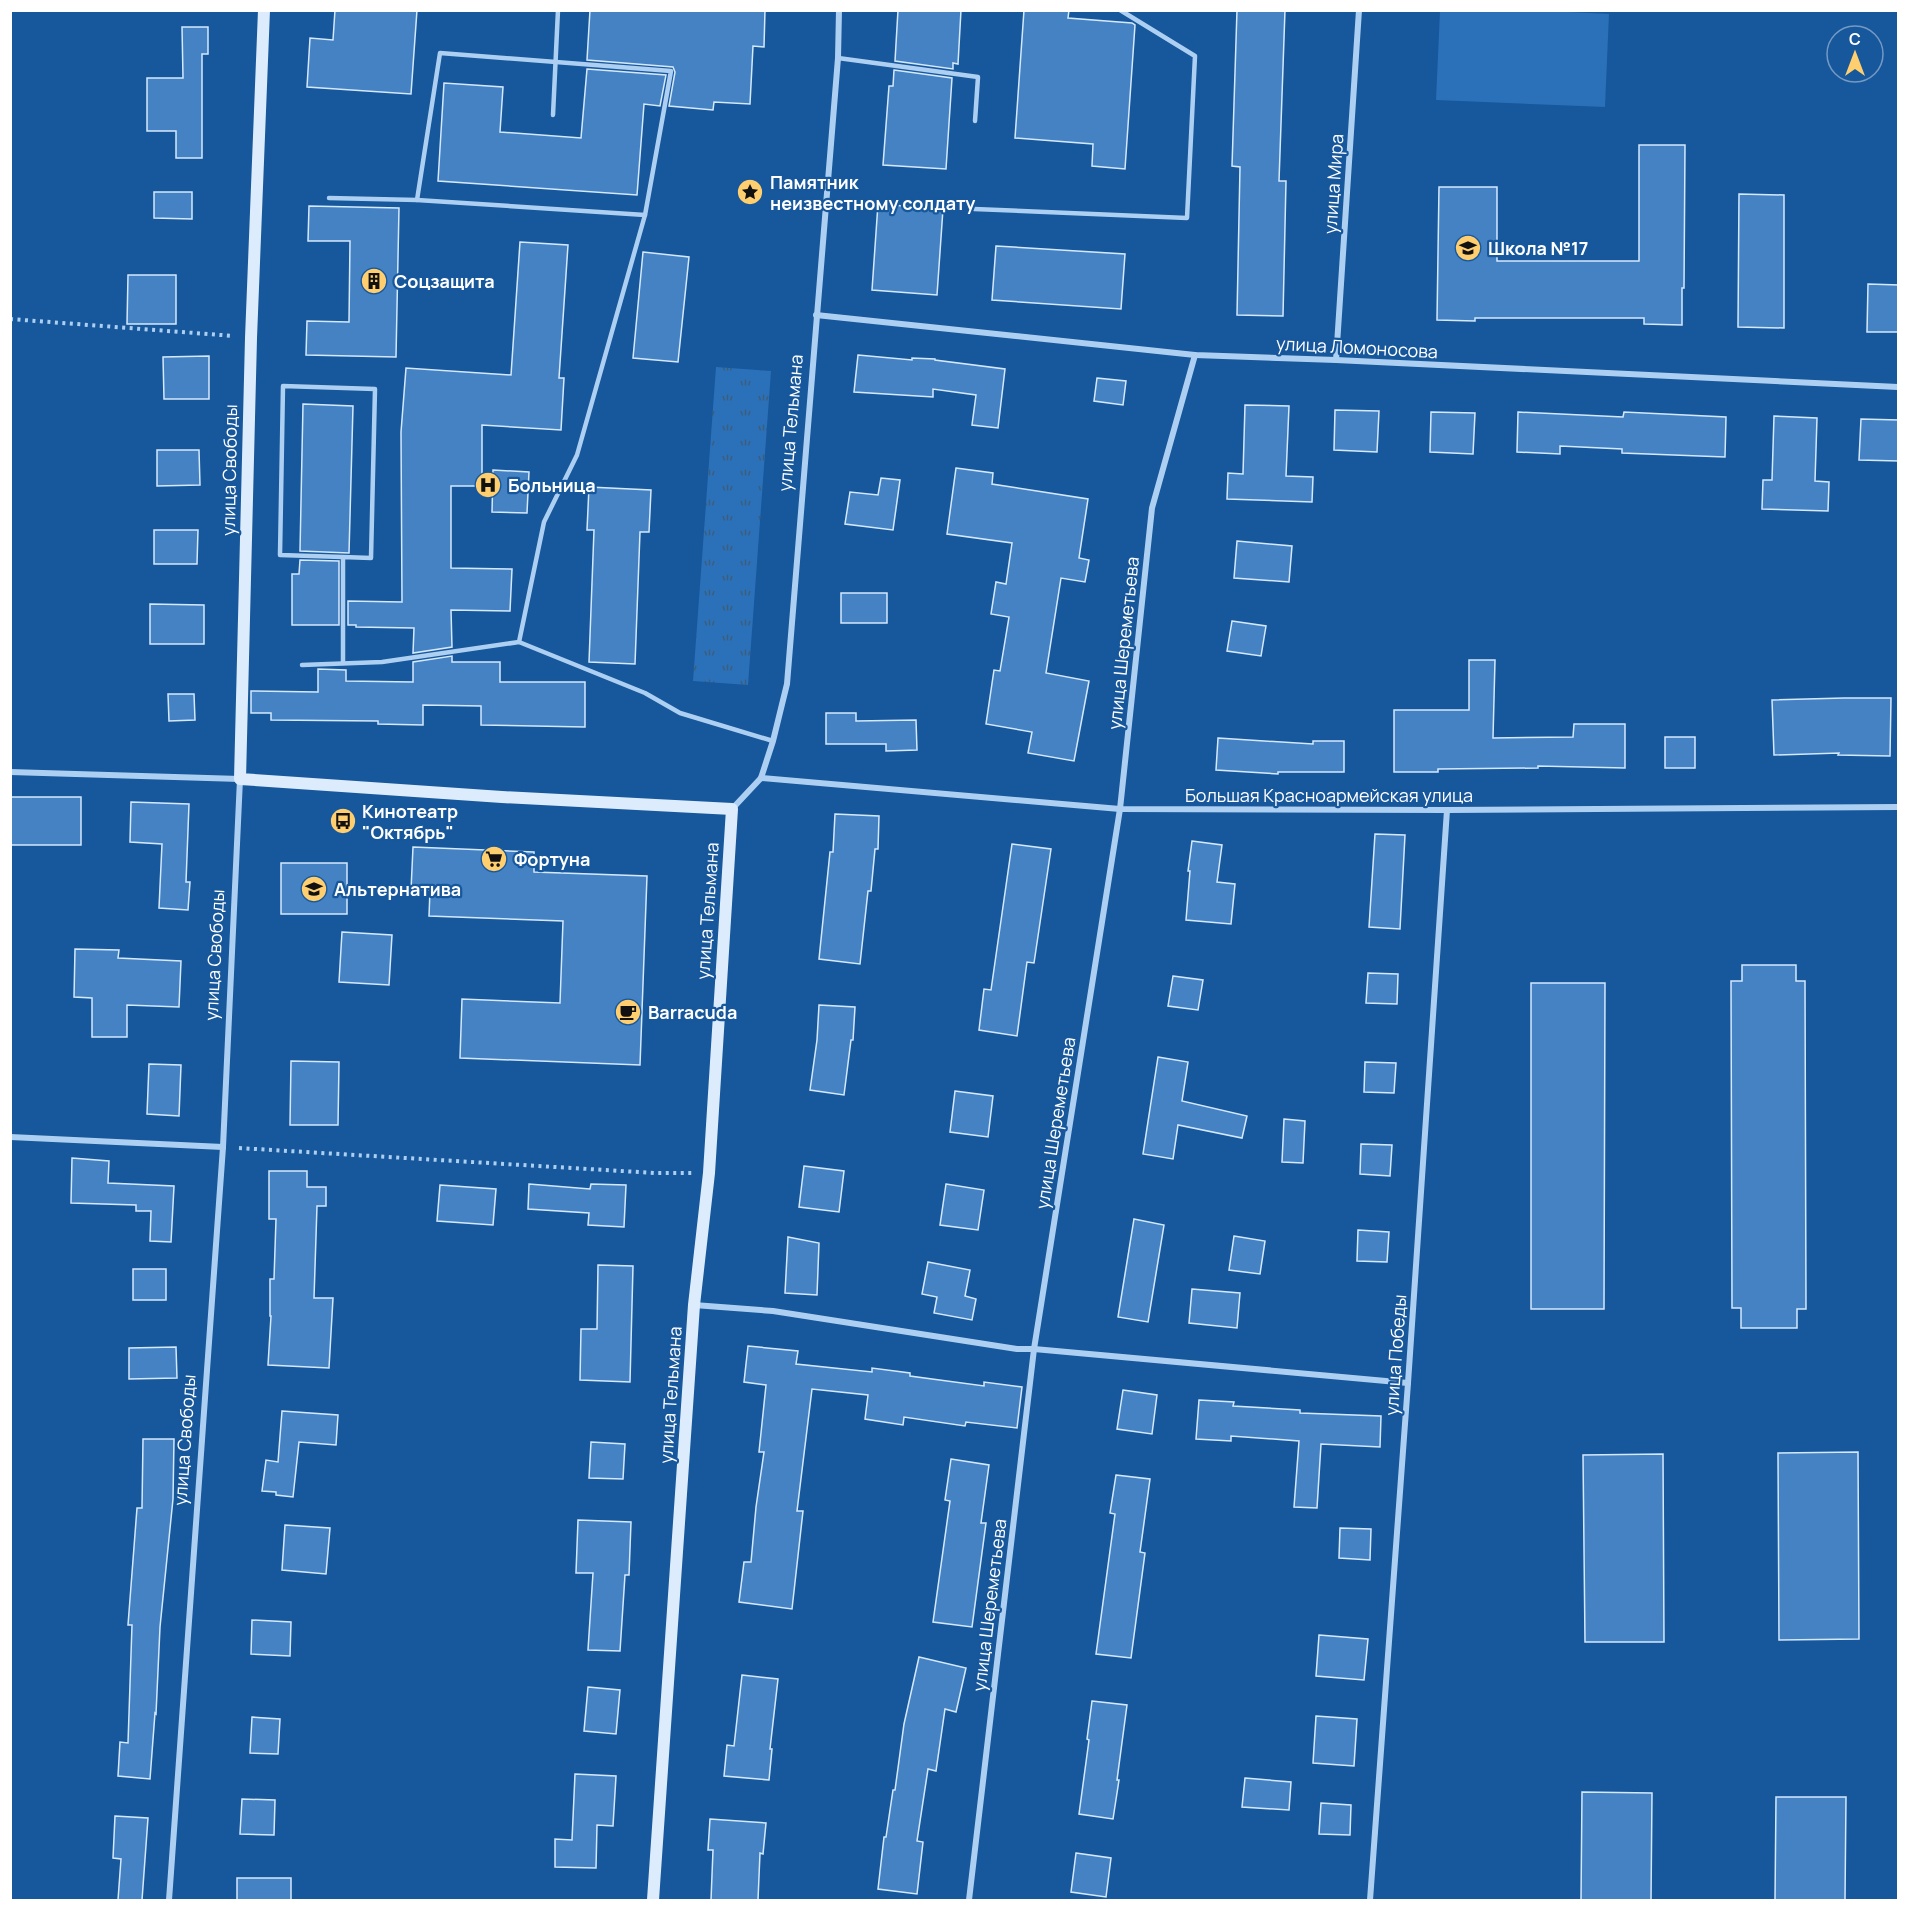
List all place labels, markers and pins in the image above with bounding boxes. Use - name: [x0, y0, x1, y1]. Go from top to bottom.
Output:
- place label: Памятник неизвестному солдату: [770, 170, 975, 215]
- place icon: Памятник неизвестному солдату: [735, 177, 765, 207]
- school or university icon: Школа №17: [1453, 233, 1483, 263]
- place label: Школа №17: [1488, 236, 1588, 260]
- building icon: Соцзащита: [359, 266, 389, 296]
- place label: Соцзащита: [394, 269, 495, 293]
- hospital icon: Больница: [473, 470, 503, 500]
- place label: Больница: [508, 473, 596, 497]
- place label: Кинотеатр "Октябрь": [362, 799, 458, 844]
- bus stop icon: Кинотеатр "Октябрь": [328, 806, 358, 836]
- supermarket icon: Фортуна: [479, 844, 509, 874]
- place label: Фортуна: [514, 847, 590, 871]
- school or university icon: Альтернатива: [299, 874, 329, 904]
- place label: Альтернатива: [334, 877, 461, 901]
- cafe icon: Barracuda: [613, 997, 643, 1027]
- place label: Barracuda: [648, 1000, 737, 1024]

